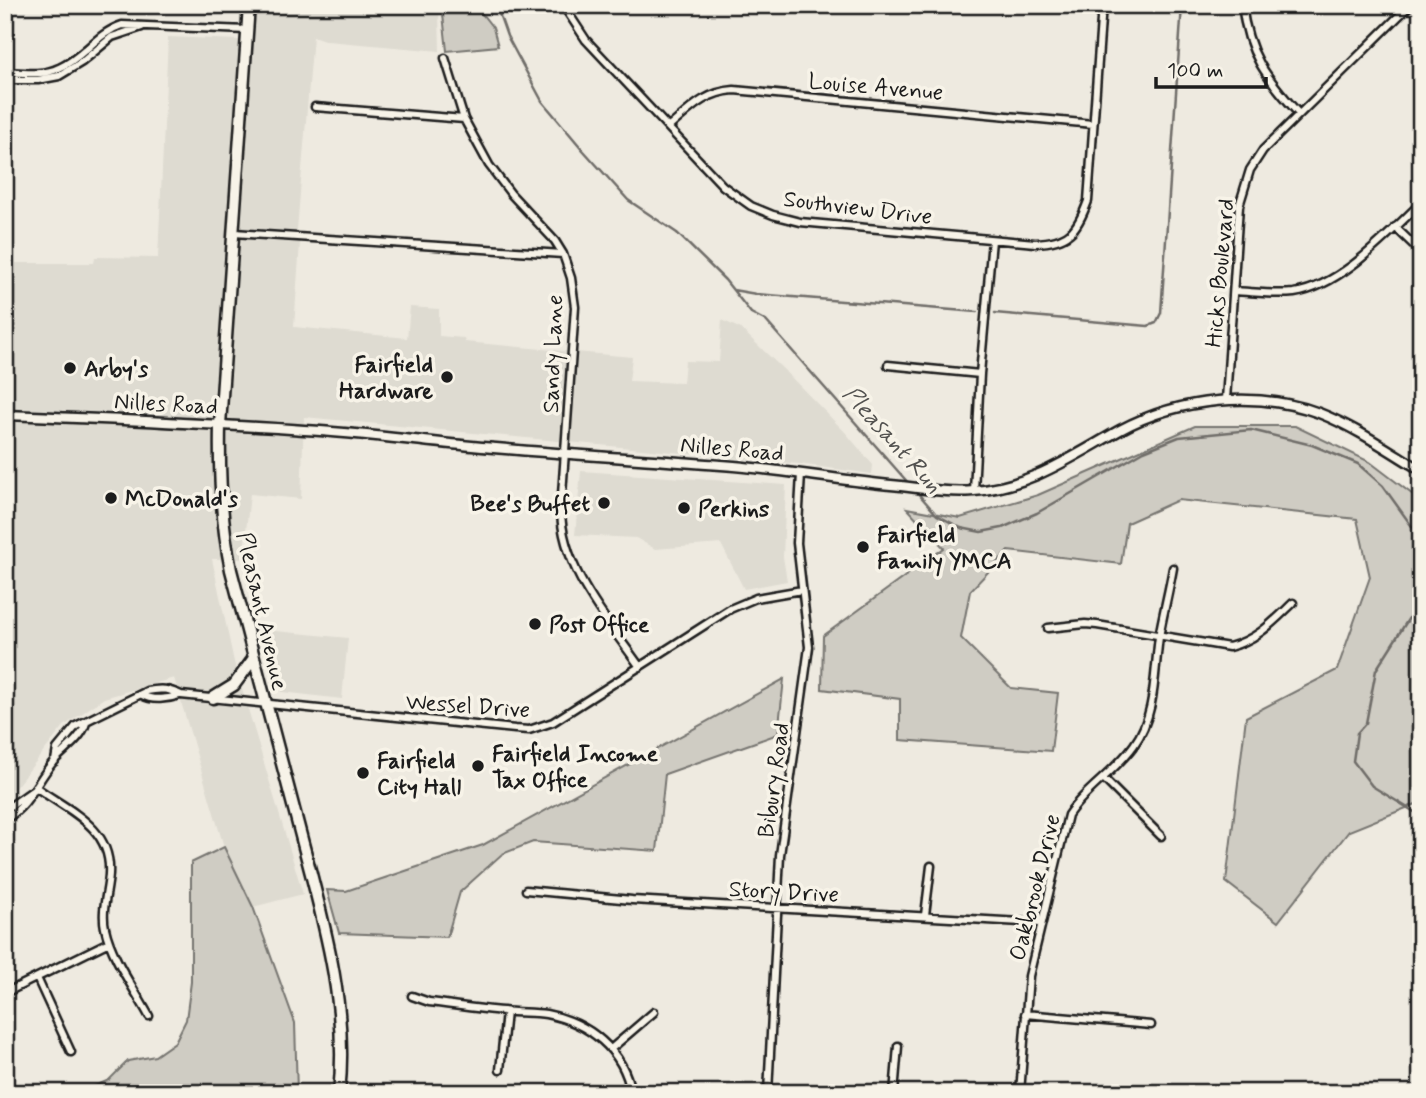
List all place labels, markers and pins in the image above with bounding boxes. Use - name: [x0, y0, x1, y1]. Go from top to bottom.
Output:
- place label: Fairfield Hardware: [339, 351, 433, 407]
- place label: Arby's: [84, 355, 149, 385]
- marker: Arby's: [62, 360, 78, 376]
- marker: Fairfield Hardware: [439, 369, 455, 385]
- place label: McDonald's: [125, 485, 239, 515]
- marker: McDonald's: [103, 490, 119, 506]
- place label: Bee's Buffet: [470, 490, 590, 520]
- marker: Bee's Buffet: [596, 495, 612, 511]
- place label: Perkins: [698, 495, 770, 525]
- marker: Perkins: [676, 500, 692, 516]
- place label: Fairfield Family YMCA: [877, 521, 1012, 577]
- marker: Fairfield Family YMCA: [855, 539, 871, 555]
- place label: Post Office: [549, 611, 650, 641]
- marker: Post Office: [527, 616, 543, 632]
- place label: Fairfield Income Tax Office: [492, 740, 659, 796]
- place label: Fairfield City Hall: [377, 747, 461, 803]
- marker: Fairfield Income Tax Office: [470, 758, 486, 774]
- marker: Fairfield City Hall: [355, 765, 371, 781]

